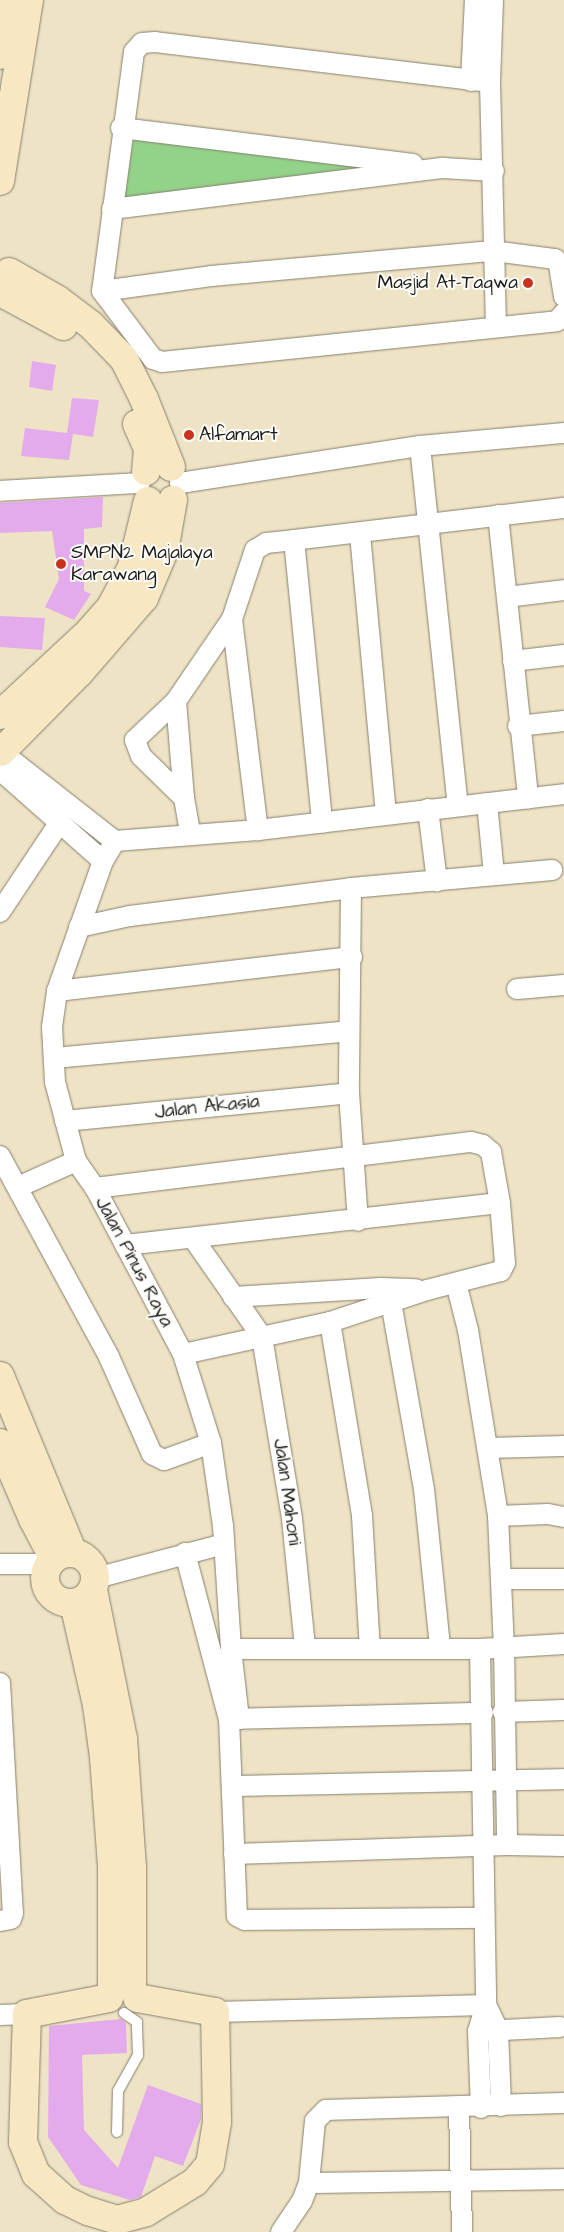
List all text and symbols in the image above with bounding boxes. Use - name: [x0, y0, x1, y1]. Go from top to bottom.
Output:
- place label: Masjid At-Taqwa: [377, 272, 518, 294]
- marker: Masjid At-Taqwa: [522, 277, 534, 289]
- place label: Alfamart: [199, 424, 278, 446]
- marker: Alfamart: [183, 429, 195, 441]
- place label: SMPN2 Majalaya Karawang: [71, 542, 213, 586]
- marker: SMPN2 Majalaya Karawang: [55, 558, 67, 570]
- street label: Jalan Akasia: [154, 1090, 260, 1124]
- street label: Jalan Pinus Raya: [90, 1193, 178, 1331]
- street label: Jalan Mahoni: [268, 1437, 306, 1547]

